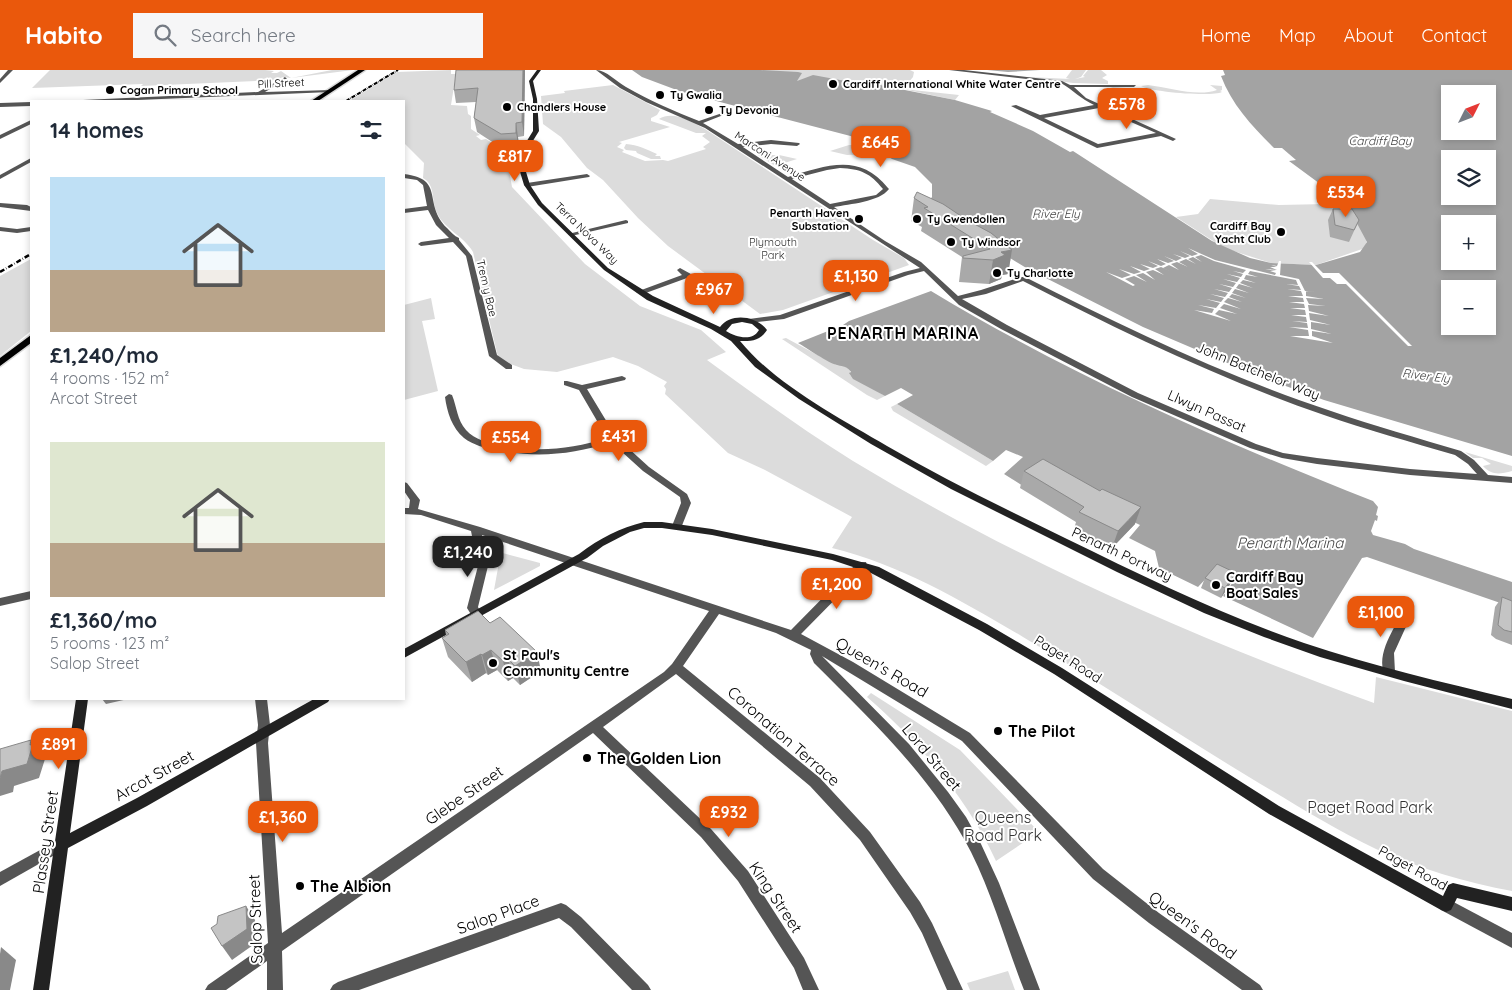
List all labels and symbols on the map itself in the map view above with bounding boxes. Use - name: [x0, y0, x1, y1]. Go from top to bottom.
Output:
- street label: Pill Street: [257, 75, 305, 91]
- place label: Cardiff International White Water Centre: [843, 77, 1061, 91]
- marker: Cardiff International White Water Centre: [827, 78, 839, 90]
- place label: Cogan Primary School: [120, 83, 238, 97]
- marker: Cogan Primary School: [104, 84, 116, 96]
- north arrow: [1441, 85, 1496, 140]
- place label: Ty Gwalia: [670, 88, 722, 102]
- pin: £578: [1097, 88, 1157, 130]
- marker: Ty Gwalia: [654, 89, 666, 101]
- place label: Chandlers House: [517, 100, 607, 114]
- marker: Chandlers House: [501, 101, 513, 113]
- place label: Ty Devonia: [719, 103, 779, 117]
- marker: Ty Devonia: [703, 104, 715, 116]
- pin: £645: [851, 126, 911, 168]
- street label: Marconi Avenue: [732, 128, 808, 184]
- water label: Cardiff Bay: [1348, 133, 1413, 148]
- pin: £817: [485, 140, 545, 182]
- pin: £534: [1316, 176, 1376, 218]
- street label: Terra Nova Way: [552, 199, 622, 267]
- place label: Penarth Haven Substation: [770, 206, 849, 233]
- water label: River Ely: [1032, 206, 1081, 221]
- place label: Ty Gwendollen: [927, 212, 1005, 226]
- marker: Penarth Haven Substation: [853, 213, 865, 225]
- marker: Ty Gwendollen: [911, 213, 923, 225]
- place label: Cardiff Bay Yacht Club: [1210, 219, 1271, 246]
- marker: Cardiff Bay Yacht Club: [1275, 226, 1287, 238]
- park label: Plymouth Park: [749, 235, 797, 262]
- place label: Ty Windsor: [961, 235, 1021, 249]
- marker: Ty Windsor: [945, 236, 957, 248]
- street label: Trem y Bae: [474, 258, 500, 318]
- pin: £1,130: [815, 260, 897, 302]
- place label: Ty Charlotte: [1007, 266, 1074, 280]
- marker: Ty Charlotte: [991, 267, 1003, 279]
- pin: £967: [684, 272, 744, 315]
- district label: PENARTH MARINA: [827, 323, 979, 343]
- street label: John Batchelor Way: [1193, 338, 1323, 404]
- water label: River Ely: [1401, 365, 1452, 386]
- street label: Llwyn Passat: [1165, 386, 1249, 436]
- pin: £554: [481, 420, 541, 463]
- pin: £431: [589, 420, 649, 462]
- street label: Penarth Portway: [1069, 523, 1175, 585]
- water label: Penarth Marina: [1237, 533, 1344, 552]
- pin: £1,240: [427, 536, 509, 578]
- pin: £1,200: [796, 568, 878, 610]
- place label: Cardiff Bay Boat Sales: [1226, 568, 1304, 602]
- marker: Cardiff Bay Boat Sales: [1210, 579, 1222, 591]
- pin: £1,100: [1340, 596, 1422, 638]
- street label: Paget Road: [1031, 631, 1105, 687]
- street label: Queen's Road: [832, 632, 932, 702]
- place label: St Paul's Community Centre: [503, 646, 629, 680]
- marker: St Paul's Community Centre: [487, 657, 499, 669]
- street label: Coronation Terrace: [724, 682, 844, 790]
- street label: Lord Street: [898, 719, 966, 795]
- place label: The Pilot: [1008, 721, 1075, 741]
- marker: The Pilot: [992, 725, 1004, 737]
- pin: £891: [29, 728, 89, 770]
- street label: Arcot Street: [111, 745, 197, 805]
- place label: The Golden Lion: [597, 748, 721, 768]
- marker: The Golden Lion: [581, 752, 593, 764]
- street label: Glebe Street: [421, 761, 507, 829]
- street label: Plassey Street: [28, 789, 62, 895]
- pin: £932: [699, 796, 759, 838]
- park label: Paget Road Park: [1307, 797, 1433, 817]
- pin: £1,360: [242, 800, 324, 843]
- park label: Queens Road Park: [964, 807, 1042, 845]
- street label: Paget Road: [1375, 842, 1451, 894]
- street label: King Street: [745, 858, 807, 936]
- street label: Salop Street: [243, 874, 267, 964]
- place label: The Albion: [310, 876, 391, 896]
- marker: The Albion: [294, 880, 306, 892]
- street label: Queen's Road: [1145, 886, 1241, 964]
- street label: Salop Place: [454, 890, 542, 938]

